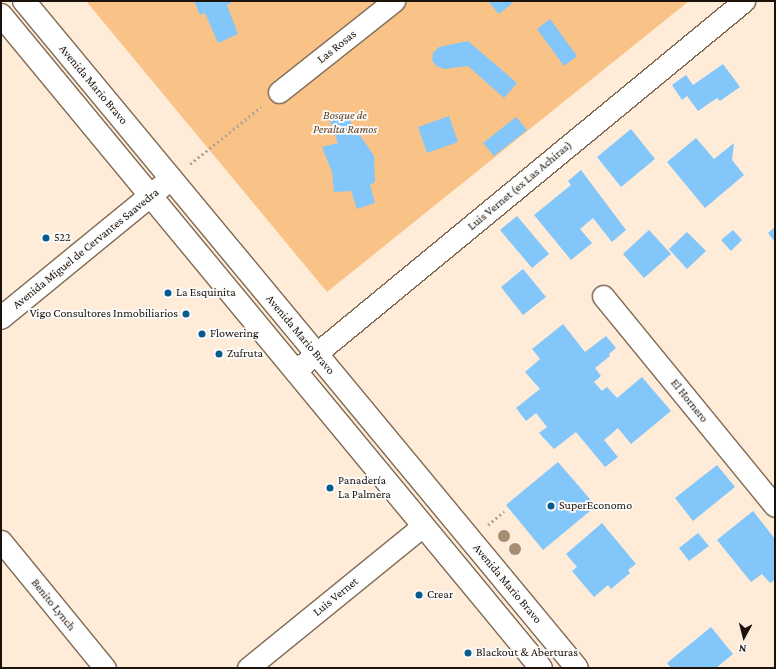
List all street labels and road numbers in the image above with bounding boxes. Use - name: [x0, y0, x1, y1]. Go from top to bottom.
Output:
- street label: Las Rosas: [315, 27, 359, 67]
- street label: Avenida Mario Bravo: [55, 42, 131, 128]
- street label: Luis Vernet (ex Las Achiras): [465, 138, 575, 234]
- street label: Avenida Miguel de Cervantes Saavedra: [10, 185, 162, 313]
- street label: Avenida Mario Bravo: [262, 292, 338, 378]
- street label: El Hornero: [667, 376, 711, 426]
- street label: Avenida Mario Bravo: [469, 541, 545, 627]
- street label: Luis Vernet: [311, 574, 361, 620]
- street label: Benito Lynch: [28, 576, 78, 634]

